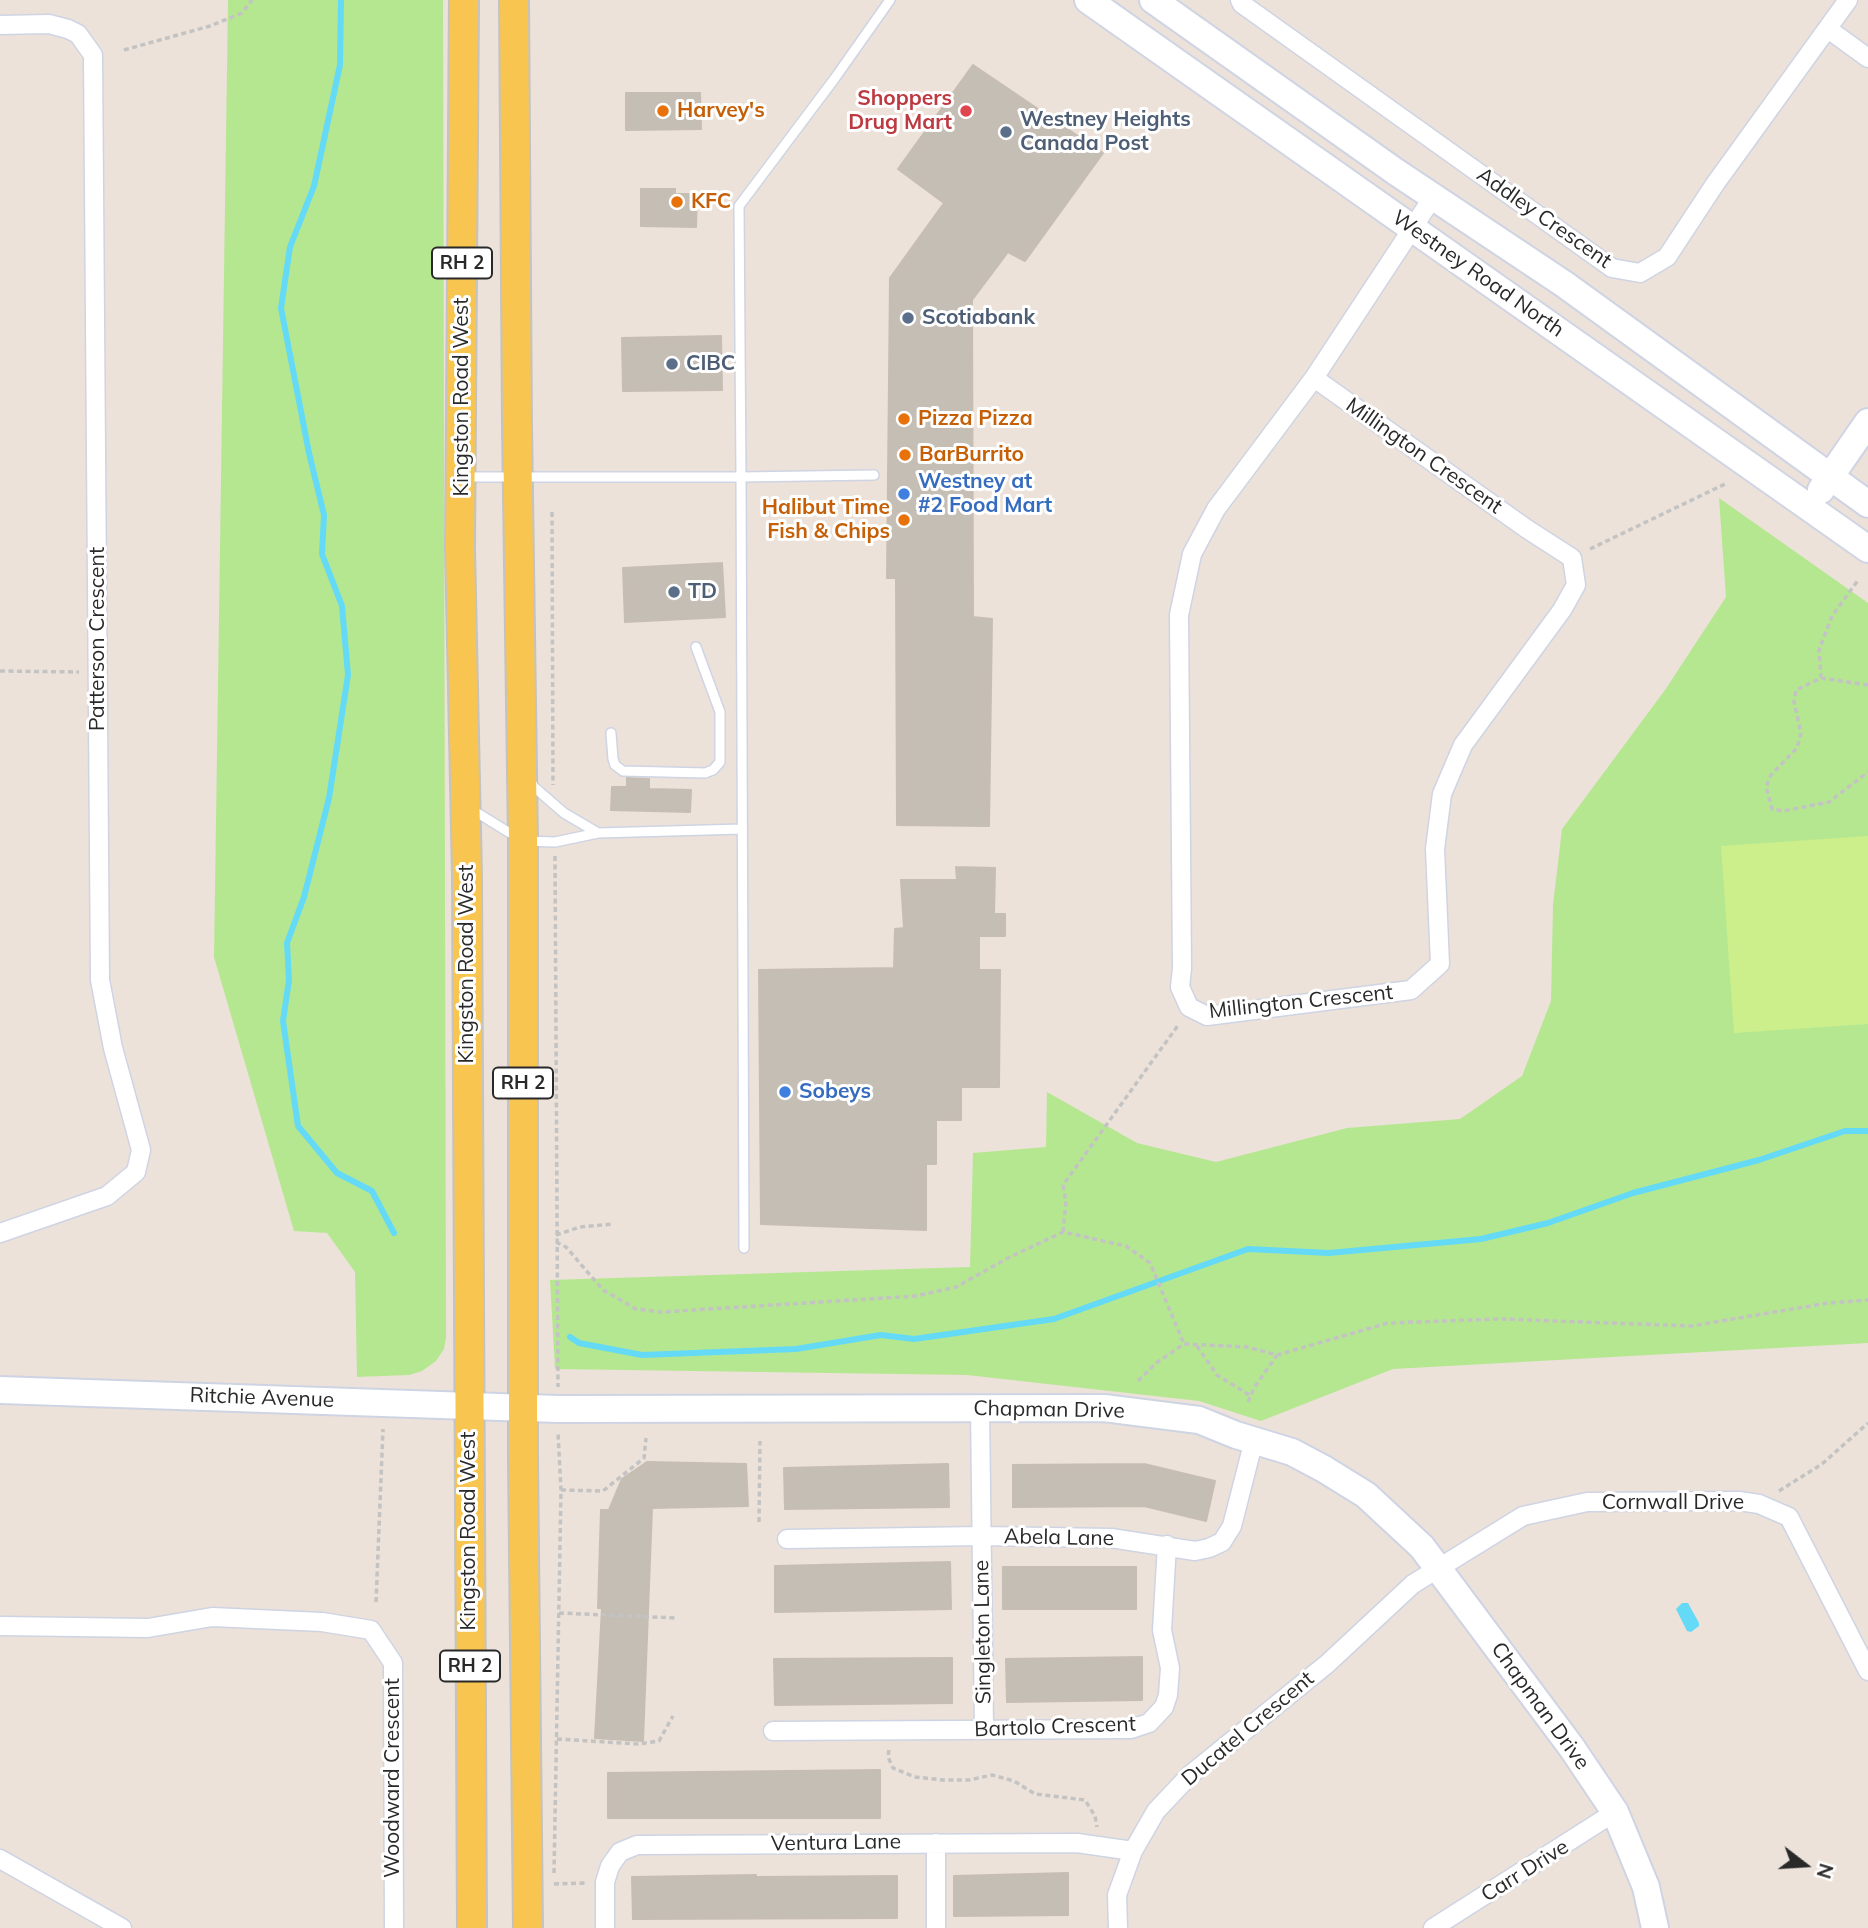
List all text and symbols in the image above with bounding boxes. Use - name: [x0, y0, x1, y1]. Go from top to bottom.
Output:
- place label: Shoppers Drug Mart: [848, 86, 952, 136]
- place label: Harvey's: [677, 98, 765, 124]
- marker: Harvey's: [655, 103, 671, 119]
- marker: Shoppers Drug Mart: [958, 103, 974, 119]
- place label: Westney Heights Canada Post: [1020, 107, 1191, 157]
- marker: Westney Heights Canada Post: [998, 124, 1014, 140]
- street label: Addley Crescent: [1472, 162, 1616, 274]
- place label: KFC: [691, 189, 731, 215]
- marker: KFC: [669, 194, 685, 210]
- street label: Westney Road North: [1387, 205, 1569, 343]
- road number: RH 2: [432, 247, 492, 278]
- street label: Kingston Road West: [449, 298, 475, 496]
- place label: Scotiabank: [922, 305, 1035, 331]
- marker: Scotiabank: [900, 310, 916, 326]
- place label: CIBC: [686, 351, 735, 377]
- marker: CIBC: [664, 356, 680, 372]
- street label: Millington Crescent: [1341, 393, 1507, 519]
- place label: Pizza Pizza: [918, 406, 1033, 432]
- marker: Pizza Pizza: [896, 411, 912, 427]
- place label: BarBurrito: [919, 442, 1024, 468]
- marker: BarBurrito: [897, 447, 913, 463]
- place label: Westney at #2 Food Mart: [918, 469, 1052, 519]
- marker: Westney at #2 Food Mart: [896, 486, 912, 502]
- place label: Halibut Time Fish & Chips: [762, 495, 890, 545]
- marker: Halibut Time Fish & Chips: [896, 512, 912, 528]
- street label: Patterson Crescent: [85, 547, 111, 731]
- place label: TD: [688, 579, 717, 605]
- marker: TD: [666, 584, 682, 600]
- street label: Kingston Road West: [454, 865, 480, 1063]
- street label: Millington Crescent: [1208, 980, 1394, 1024]
- road number: RH 2: [493, 1068, 553, 1098]
- place label: Sobeys: [799, 1079, 871, 1105]
- marker: Sobeys: [777, 1084, 793, 1100]
- street label: Ritchie Avenue: [189, 1383, 335, 1413]
- street label: Chapman Drive: [973, 1396, 1125, 1424]
- street label: Kingston Road West: [456, 1432, 482, 1630]
- street label: Cornwall Drive: [1602, 1490, 1744, 1516]
- street label: Abela Lane: [1004, 1524, 1114, 1552]
- street label: Singleton Lane: [969, 1560, 997, 1704]
- street label: Chapman Drive: [1485, 1637, 1595, 1775]
- road number: RH 2: [440, 1650, 500, 1682]
- street label: Ducatel Crescent: [1177, 1666, 1319, 1792]
- street label: Woodward Crescent: [380, 1678, 406, 1878]
- street label: Bartolo Crescent: [974, 1712, 1136, 1742]
- street label: Ventura Lane: [771, 1829, 901, 1857]
- north arrow: [1770, 1830, 1840, 1900]
- street label: Carr Drive: [1477, 1834, 1573, 1908]
- text: N: [1812, 1861, 1839, 1882]

